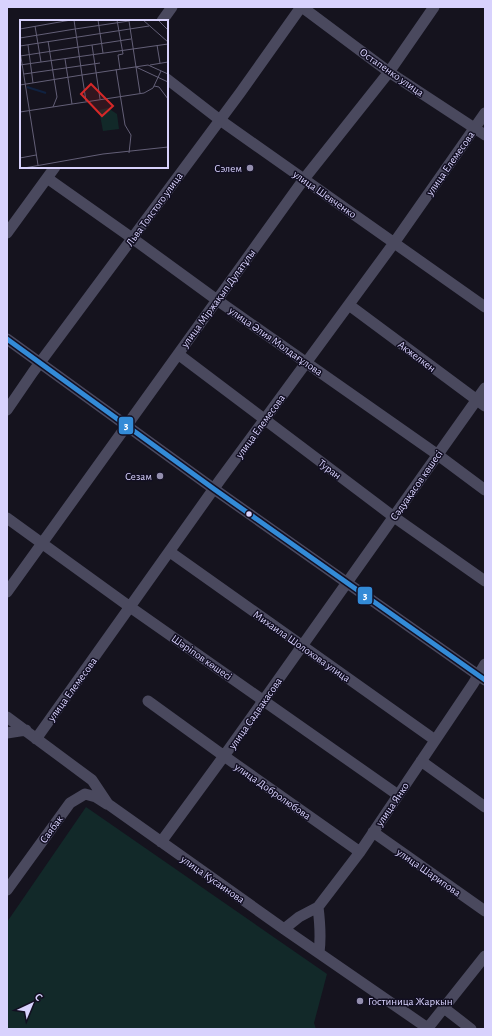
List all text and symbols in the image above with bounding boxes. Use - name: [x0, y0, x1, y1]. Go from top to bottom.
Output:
- inset map: [20, 20, 168, 168]
- street label: Остапенко улица: [358, 46, 426, 99]
- street label: улица Елемесова: [424, 129, 477, 198]
- place label: Сэлем: [214, 163, 242, 174]
- marker: Сэлем: [245, 163, 255, 173]
- street label: улица Шевченко: [290, 168, 358, 220]
- street label: Льва Толстого улица: [124, 170, 185, 248]
- street label: улица Міржақып Дулатұлы: [179, 247, 258, 350]
- street label: улица Әлия Молдағұлова: [226, 304, 324, 378]
- street label: Акжелкен: [396, 339, 438, 374]
- street label: улица Елемесова: [233, 392, 287, 461]
- line badge: 3: [118, 416, 134, 435]
- text: 3: [124, 420, 129, 431]
- street label: Сәдуақасов көшесі: [388, 448, 445, 522]
- street label: Туран: [316, 457, 343, 481]
- place label: Сезам: [125, 471, 152, 482]
- marker: Сезам: [155, 471, 165, 481]
- unlabelled marker: [244, 509, 254, 519]
- line badge: 3: [357, 586, 373, 605]
- text: 3: [363, 590, 368, 601]
- street label: Михаила Шолохова улица: [251, 609, 352, 684]
- street label: Шәріпов көшесі: [169, 633, 234, 682]
- street label: улица Елемесова: [45, 655, 99, 724]
- street label: улица Садвакасова: [226, 676, 284, 752]
- street label: улица Добролюбова: [232, 761, 313, 822]
- street label: улица Янко: [373, 780, 411, 829]
- street label: Саябак: [38, 813, 65, 845]
- street label: улица Шарипова: [394, 846, 463, 899]
- street label: улица Кусаинова: [178, 853, 247, 905]
- north arrow: [12, 984, 52, 1024]
- text: С: [33, 991, 45, 1003]
- marker: Гостиница Жаркын: [355, 996, 365, 1006]
- place label: Гостиница Жаркын: [368, 996, 453, 1007]

